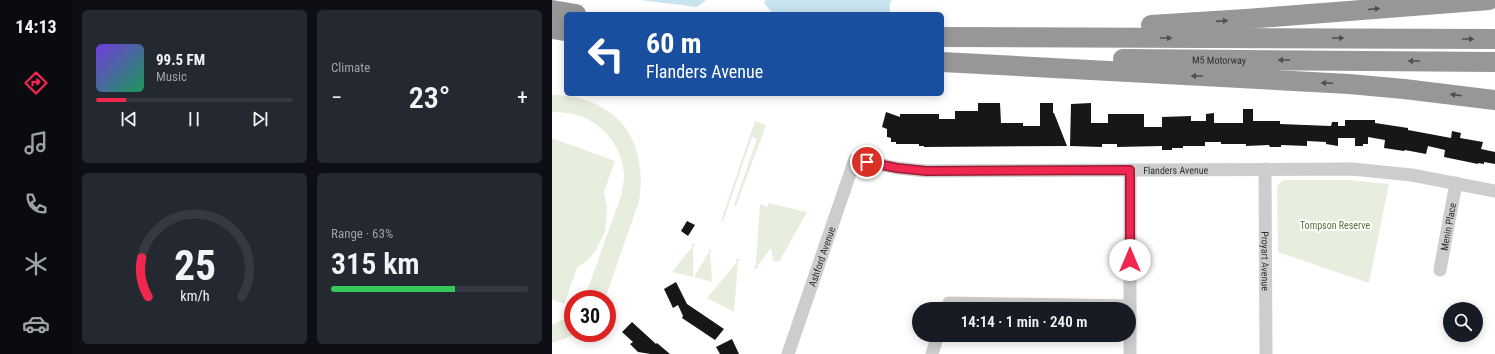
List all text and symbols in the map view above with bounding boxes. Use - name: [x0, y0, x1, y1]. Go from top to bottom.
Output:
- one-way arrow: [1368, 5, 1380, 12]
- text: 14:13: [15, 16, 57, 37]
- one-way arrow: [1215, 18, 1228, 24]
- text: 60 m: [646, 27, 702, 60]
- icon: left: [580, 28, 632, 80]
- one-way arrow: [1160, 35, 1173, 41]
- one-way arrow: [1332, 35, 1345, 41]
- one-way arrow: [1462, 36, 1475, 42]
- text: 99.5 FM: [156, 51, 205, 69]
- street label: M5 Motorway: [1192, 54, 1246, 65]
- one-way arrow: [1277, 57, 1290, 63]
- one-way arrow: [1407, 58, 1420, 64]
- text: Climate: [331, 60, 370, 75]
- text: Flanders Avenue: [646, 61, 763, 82]
- icon: directions: [22, 69, 50, 97]
- text: Music: [156, 69, 187, 84]
- one-way arrow: [1191, 72, 1203, 79]
- text: 23°: [409, 80, 450, 115]
- one-way arrow: [1321, 80, 1333, 87]
- text: −: [331, 85, 342, 110]
- text: +: [517, 85, 528, 110]
- one-way arrow: [1450, 92, 1462, 98]
- icon: previous: [118, 108, 140, 130]
- icon: pause: [183, 108, 205, 130]
- icon: next: [249, 108, 271, 130]
- icon: music: [22, 129, 50, 157]
- pin: [850, 145, 884, 179]
- icon: arrive: [856, 151, 878, 173]
- street label: Flanders Avenue: [1143, 164, 1209, 175]
- icon: phone: [22, 190, 50, 218]
- street label: Menin Place: [1438, 202, 1458, 252]
- park label: Tompson Reserve: [1300, 220, 1370, 231]
- street label: Ashford Avenue: [806, 225, 837, 288]
- text: Range · 63%: [331, 226, 393, 241]
- street label: Proyart Avenue: [1260, 231, 1271, 291]
- position arrow: [1109, 239, 1151, 281]
- text: 25: [173, 240, 216, 289]
- text: 315 km: [331, 246, 420, 281]
- icon: climate: [22, 250, 50, 278]
- text: km/h: [180, 287, 209, 303]
- speed limit sign: 30: [564, 290, 616, 342]
- map controls: [1443, 302, 1483, 342]
- button: search: [1443, 302, 1483, 342]
- icon: car: [22, 310, 50, 338]
- text: 14:14 · 1 min · 240 m: [961, 313, 1087, 331]

